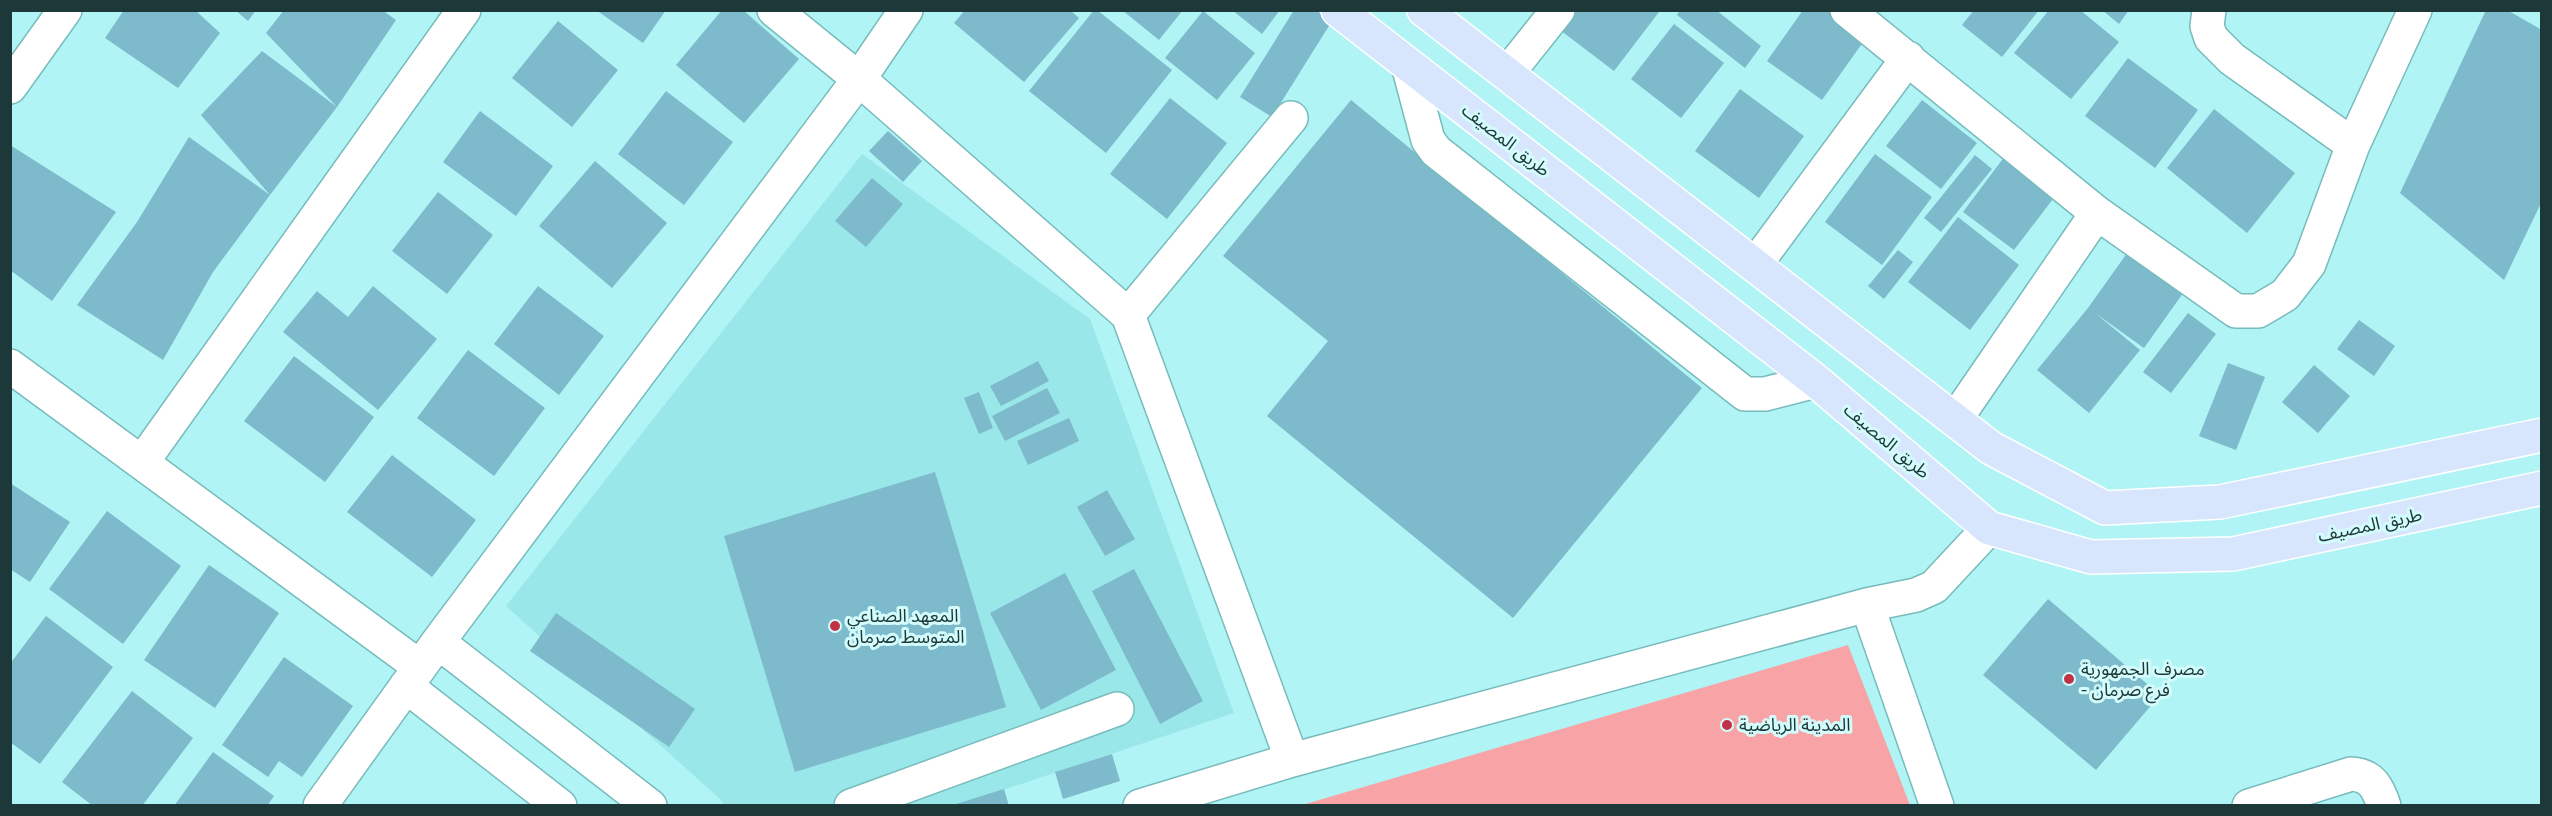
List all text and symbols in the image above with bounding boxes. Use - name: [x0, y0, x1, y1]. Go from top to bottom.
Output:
- street label: طريق المصيف: [1458, 99, 1554, 181]
- street label: طريق المصيف: [1839, 399, 1935, 483]
- street label: طريق المصيف: [2316, 503, 2424, 547]
- place label: المعهد الصناعي المتوسط صرمان: [847, 605, 965, 648]
- marker: المعهد الصناعي المتوسط صرمان: [828, 619, 842, 633]
- place label: مصرف الجمهورية - فرع صرمان: [2081, 658, 2205, 704]
- marker: مصرف الجمهورية - فرع صرمان: [2062, 672, 2076, 686]
- place label: المدينة الرياضية: [1739, 714, 1850, 736]
- marker: المدينة الرياضية: [1720, 718, 1734, 732]

